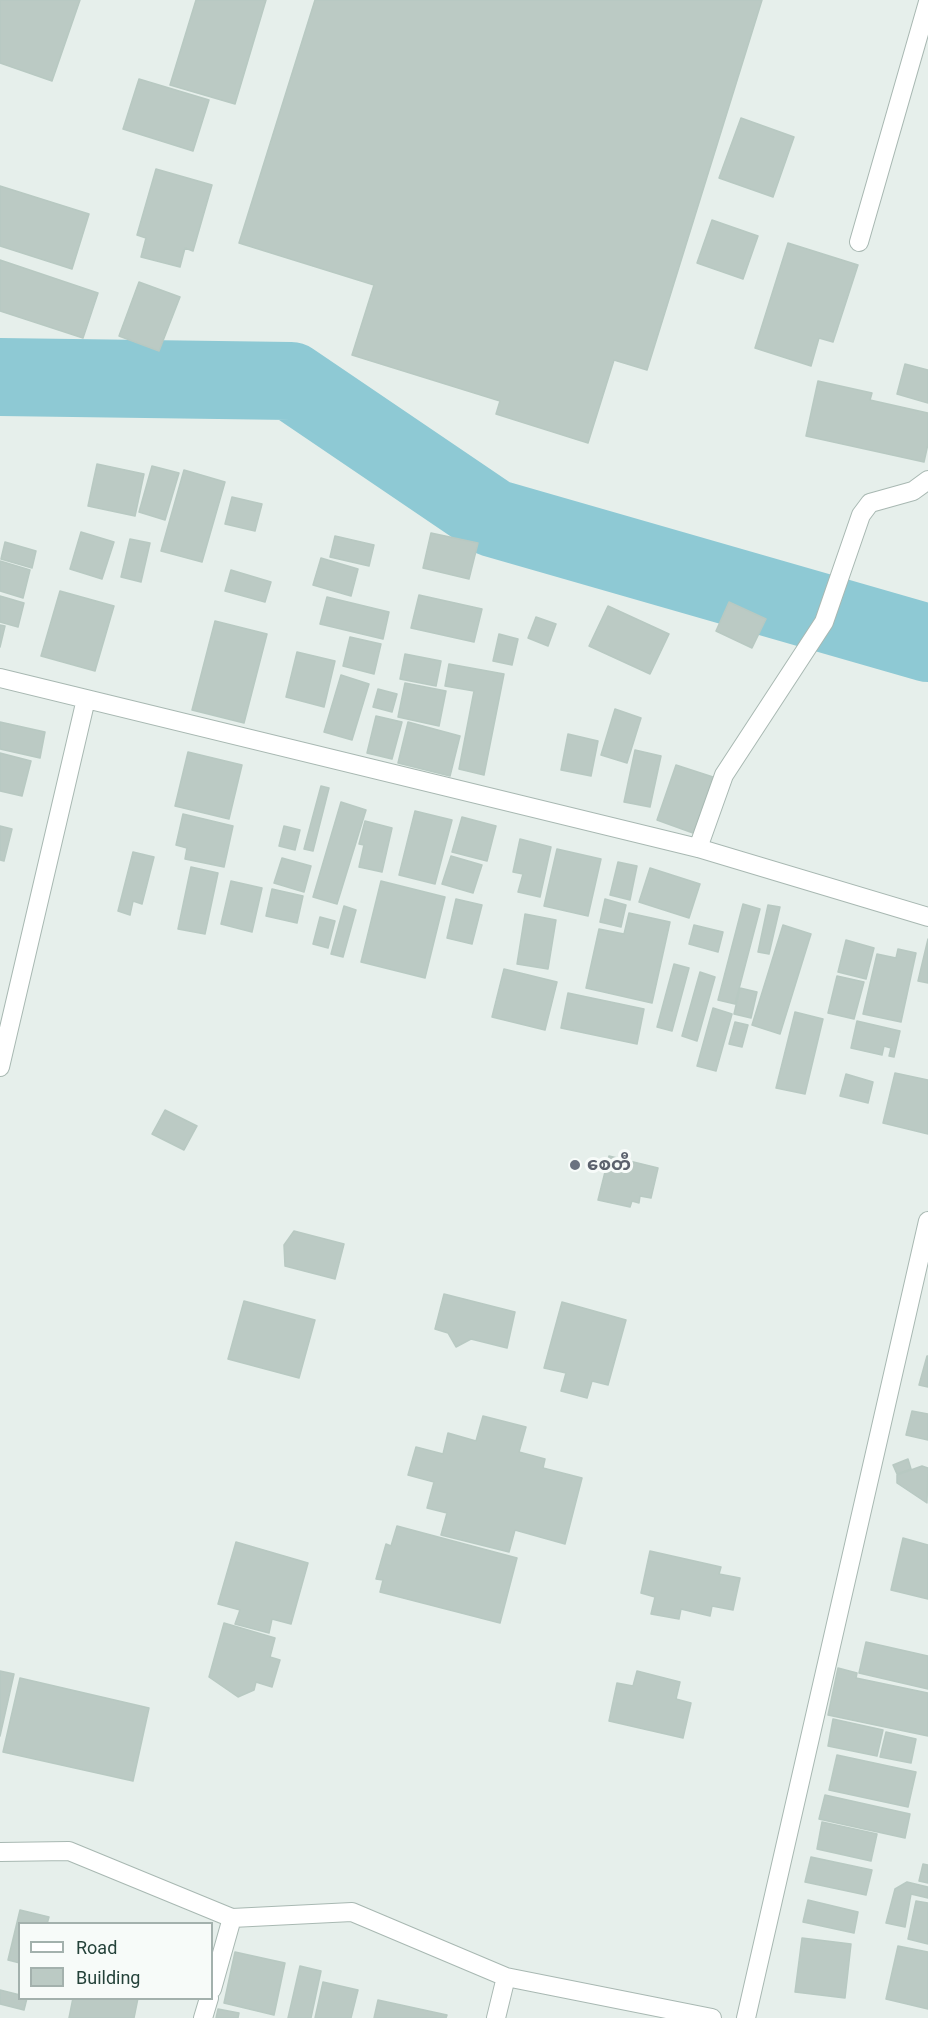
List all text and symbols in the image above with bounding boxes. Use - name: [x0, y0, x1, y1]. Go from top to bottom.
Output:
- place label: စေတီ: [587, 1154, 631, 1176]
- marker: စေတီ: [568, 1158, 582, 1172]
- legend: [18, 1922, 213, 2000]
- text: Road: [76, 1937, 117, 1958]
- text: Building: [76, 1967, 140, 1988]

